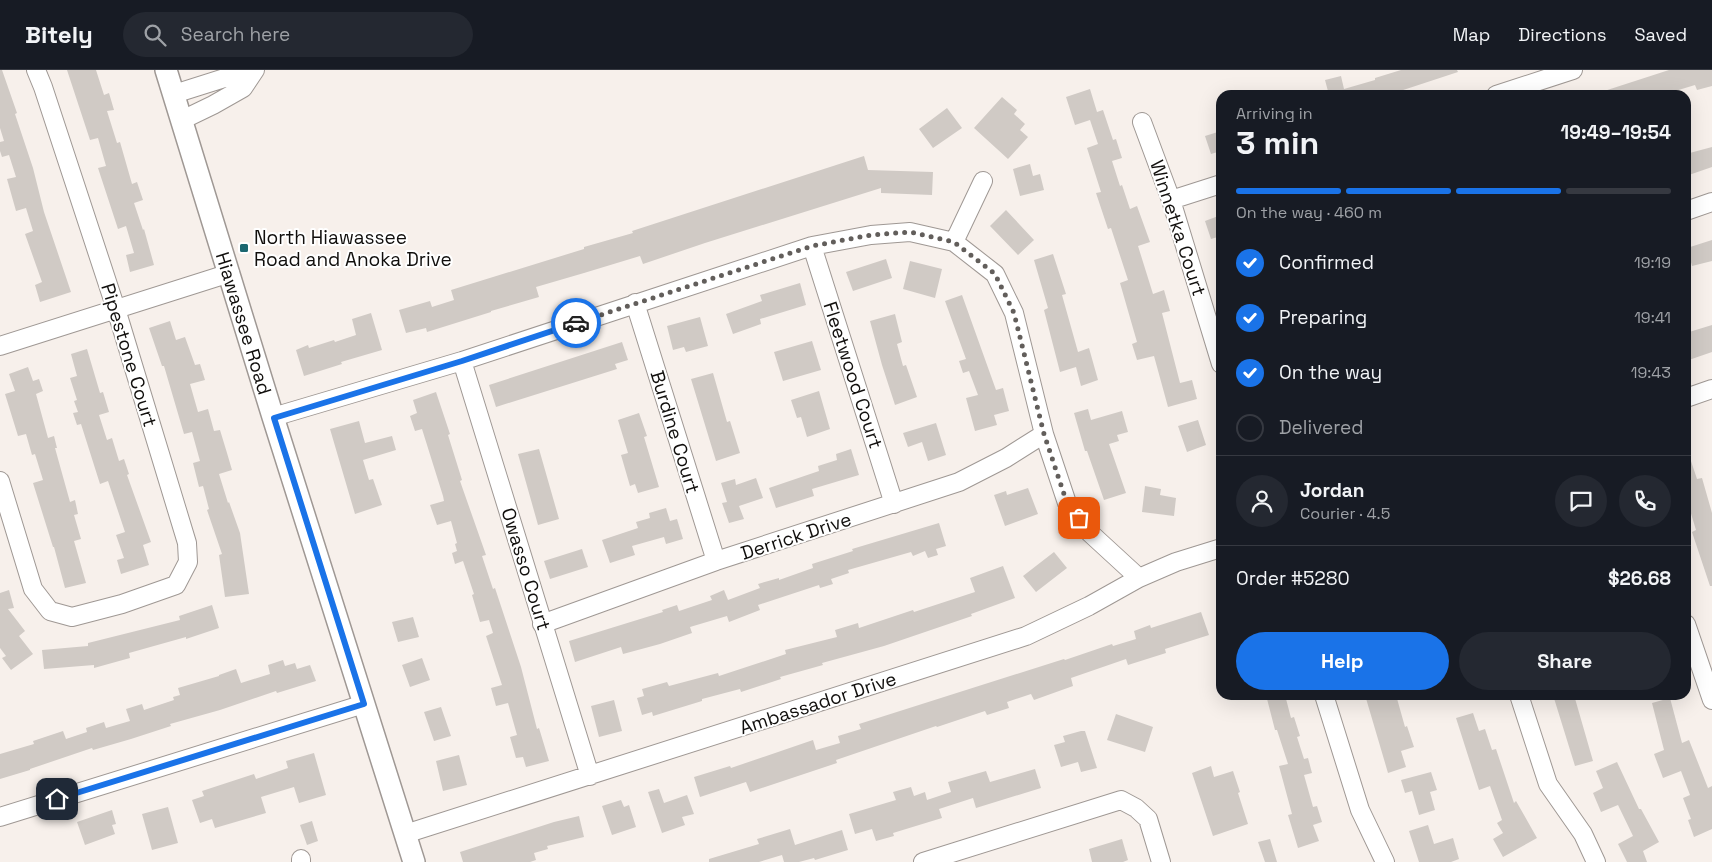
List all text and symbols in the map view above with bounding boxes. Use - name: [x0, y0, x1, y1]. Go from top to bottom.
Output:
- search box: [123, 12, 473, 57]
- text: Bitely: [25, 19, 93, 50]
- icon: search: [141, 21, 169, 49]
- text: Search here: [181, 22, 290, 47]
- text: Map: [1453, 23, 1490, 46]
- text: Directions: [1518, 23, 1607, 46]
- text: Saved: [1635, 23, 1687, 46]
- text: Arriving in: [1236, 103, 1313, 124]
- text: 19:49–19:54: [1561, 120, 1671, 145]
- text: 3 min: [1236, 123, 1319, 163]
- street label: Winnetka Court: [1144, 157, 1212, 299]
- text: On the way · 460 m: [1236, 202, 1382, 223]
- place label: North Hiawassee Road and Anoka Drive: [254, 225, 452, 272]
- marker: North Hiawassee Road and Anoka Drive: [238, 242, 250, 254]
- street label: Hiawassee Road: [210, 249, 278, 398]
- icon: check: [1236, 249, 1264, 277]
- text: Confirmed: [1279, 250, 1374, 275]
- text: 19:19: [1634, 252, 1671, 273]
- street label: Pipestone Court: [95, 280, 163, 430]
- courier: [551, 298, 601, 348]
- street label: Fleetwood Court: [817, 298, 889, 452]
- icon: check: [1236, 304, 1264, 332]
- text: Preparing: [1279, 305, 1367, 330]
- text: 19:41: [1634, 307, 1671, 328]
- icon: car: [562, 309, 590, 337]
- icon: check: [1236, 359, 1264, 387]
- text: On the way: [1279, 360, 1382, 385]
- text: 19:43: [1631, 362, 1671, 383]
- street label: Burdine Court: [644, 368, 706, 496]
- text: Delivered: [1279, 415, 1364, 440]
- button: person: [1236, 475, 1288, 527]
- button: chat: [1555, 475, 1607, 527]
- button: phone: [1619, 475, 1671, 527]
- text: Jordan: [1300, 478, 1365, 503]
- pin: [1058, 497, 1100, 539]
- text: Courier · 4.5: [1300, 503, 1390, 524]
- icon: bag: [1065, 504, 1093, 532]
- street label: Owasso Court: [496, 505, 556, 633]
- street label: Derrick Drive: [738, 506, 854, 566]
- text: Order #5280: [1236, 566, 1350, 591]
- text: $26.68: [1608, 566, 1671, 591]
- button: Help: [1236, 632, 1449, 690]
- button: Share: [1459, 632, 1671, 690]
- street label: Ambassador Drive: [736, 666, 900, 740]
- pin: [36, 778, 78, 820]
- icon: home: [43, 785, 71, 813]

